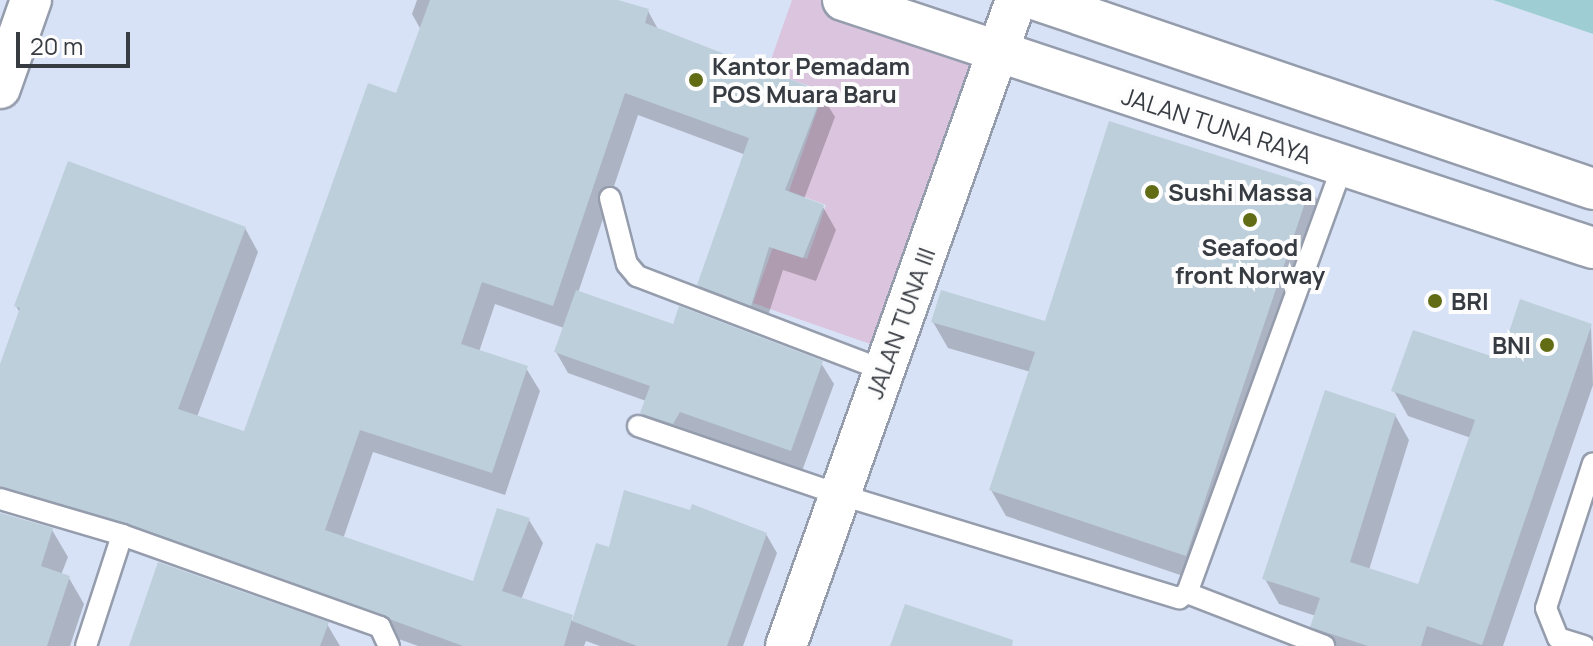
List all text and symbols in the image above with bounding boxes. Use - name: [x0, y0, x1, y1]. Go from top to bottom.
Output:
- scale bar: [20, 16, 134, 66]
- text: 20 m: [30, 29, 83, 62]
- place label: Kantor Pemadam POS Muara Baru: [712, 52, 910, 108]
- marker: Kantor Pemadam POS Muara Baru: [687, 71, 705, 89]
- street label: JALAN TUNA RAYA: [1118, 81, 1316, 169]
- place label: Sushi Massa: [1168, 178, 1312, 206]
- marker: Sushi Massa: [1143, 183, 1161, 201]
- marker: Seafood front Norway: [1241, 211, 1259, 229]
- place label: Seafood front Norway: [1175, 233, 1325, 289]
- street label: JALAN TUNA III: [859, 243, 941, 403]
- place label: BRI: [1451, 287, 1489, 315]
- marker: BRI: [1426, 292, 1444, 310]
- place label: BNI: [1492, 331, 1531, 359]
- marker: BNI: [1538, 336, 1556, 354]

